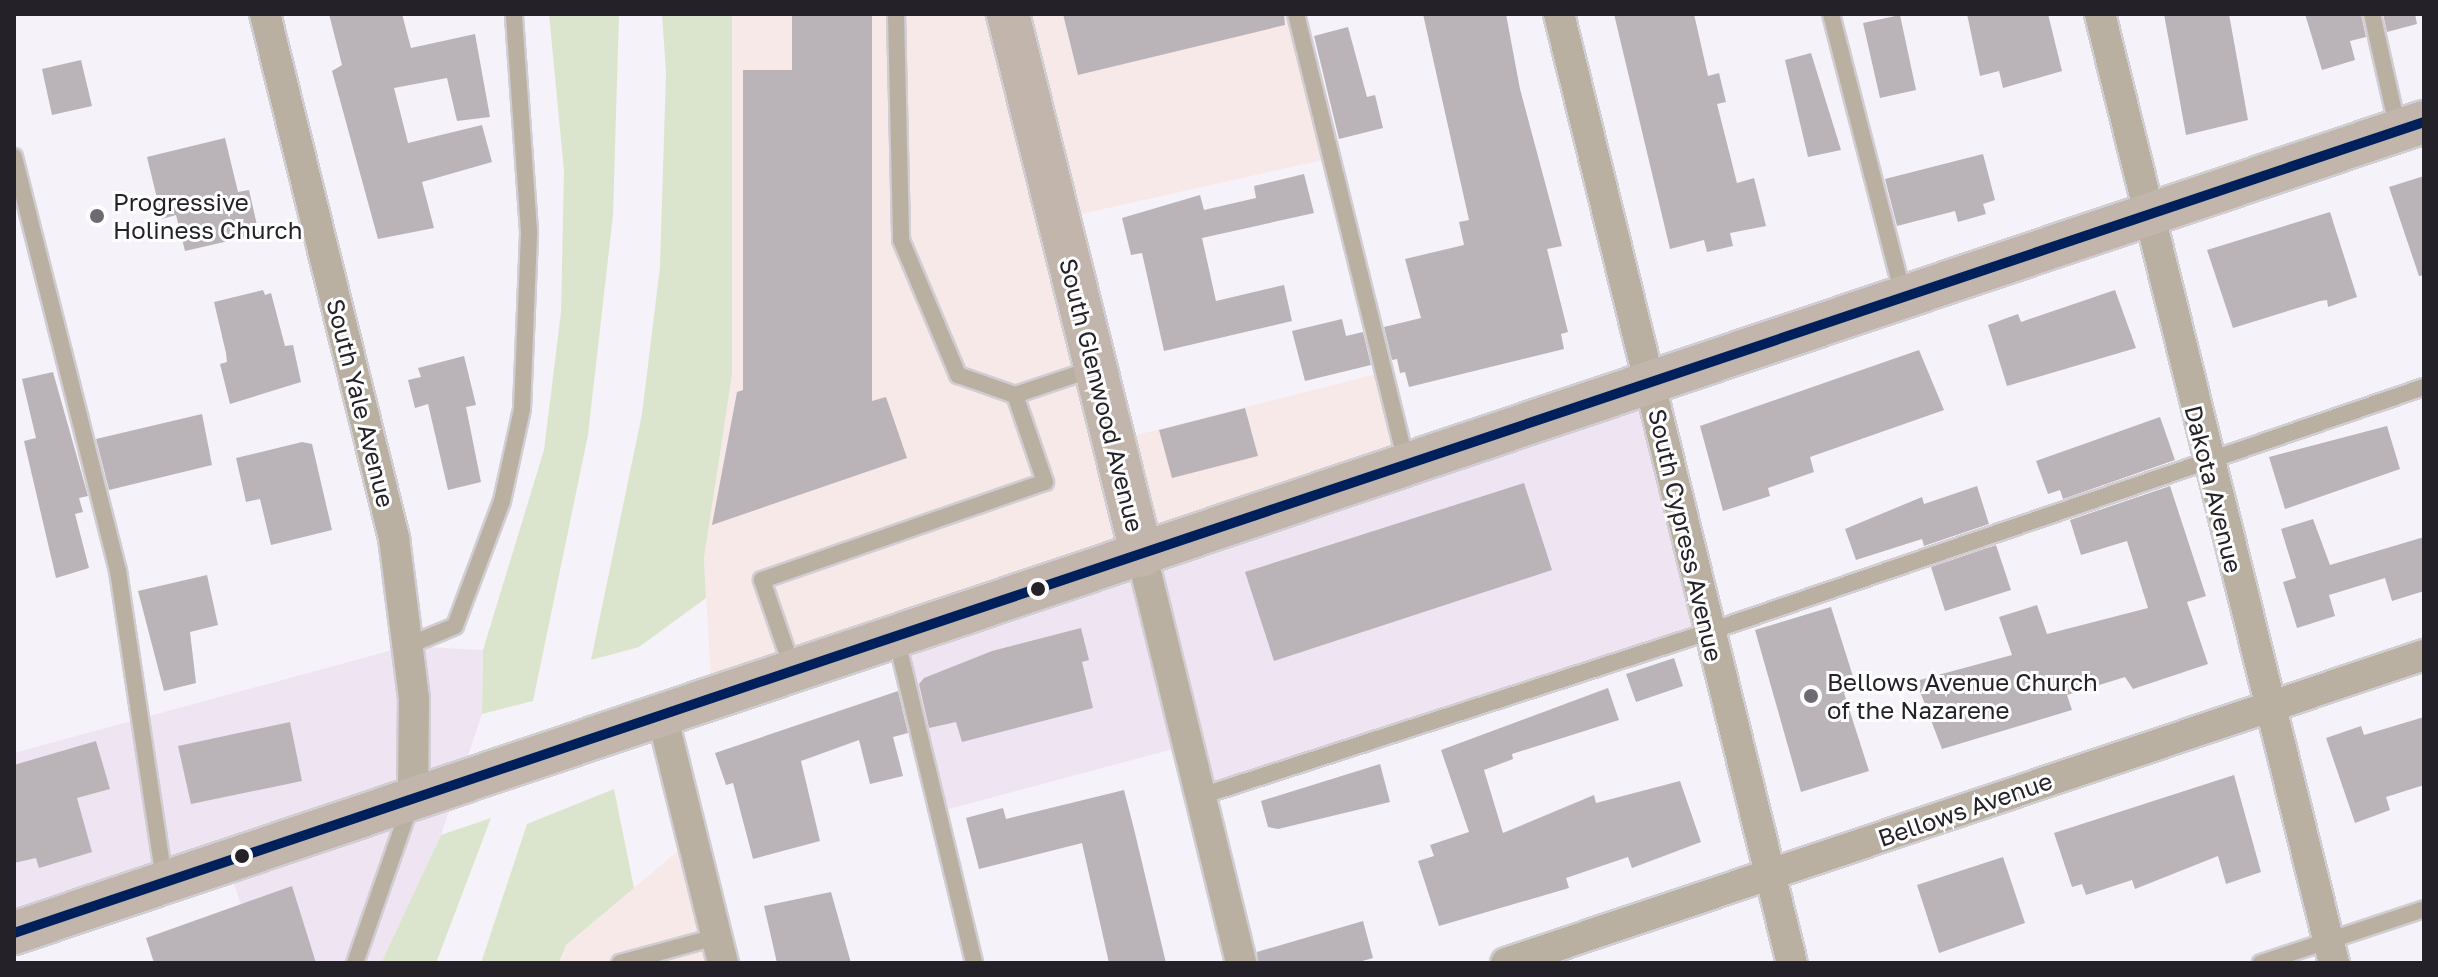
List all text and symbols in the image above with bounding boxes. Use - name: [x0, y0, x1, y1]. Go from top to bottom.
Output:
- place label: Progressive Holiness Church: [113, 188, 302, 244]
- marker: Progressive Holiness Church: [88, 207, 106, 225]
- street label: South Glenwood Avenue: [1054, 255, 1150, 535]
- street label: South Yale Avenue: [321, 296, 401, 510]
- street label: Dakota Avenue: [2179, 402, 2249, 576]
- street label: South Cypress Avenue: [1643, 406, 1729, 664]
- unlabelled marker: [1030, 581, 1046, 597]
- place label: Bellows Avenue Church of the Nazarene: [1827, 668, 2098, 724]
- marker: Bellows Avenue Church of the Nazarene: [1802, 687, 1820, 705]
- street label: Bellows Avenue: [1874, 766, 2056, 852]
- unlabelled marker: [234, 848, 250, 864]

